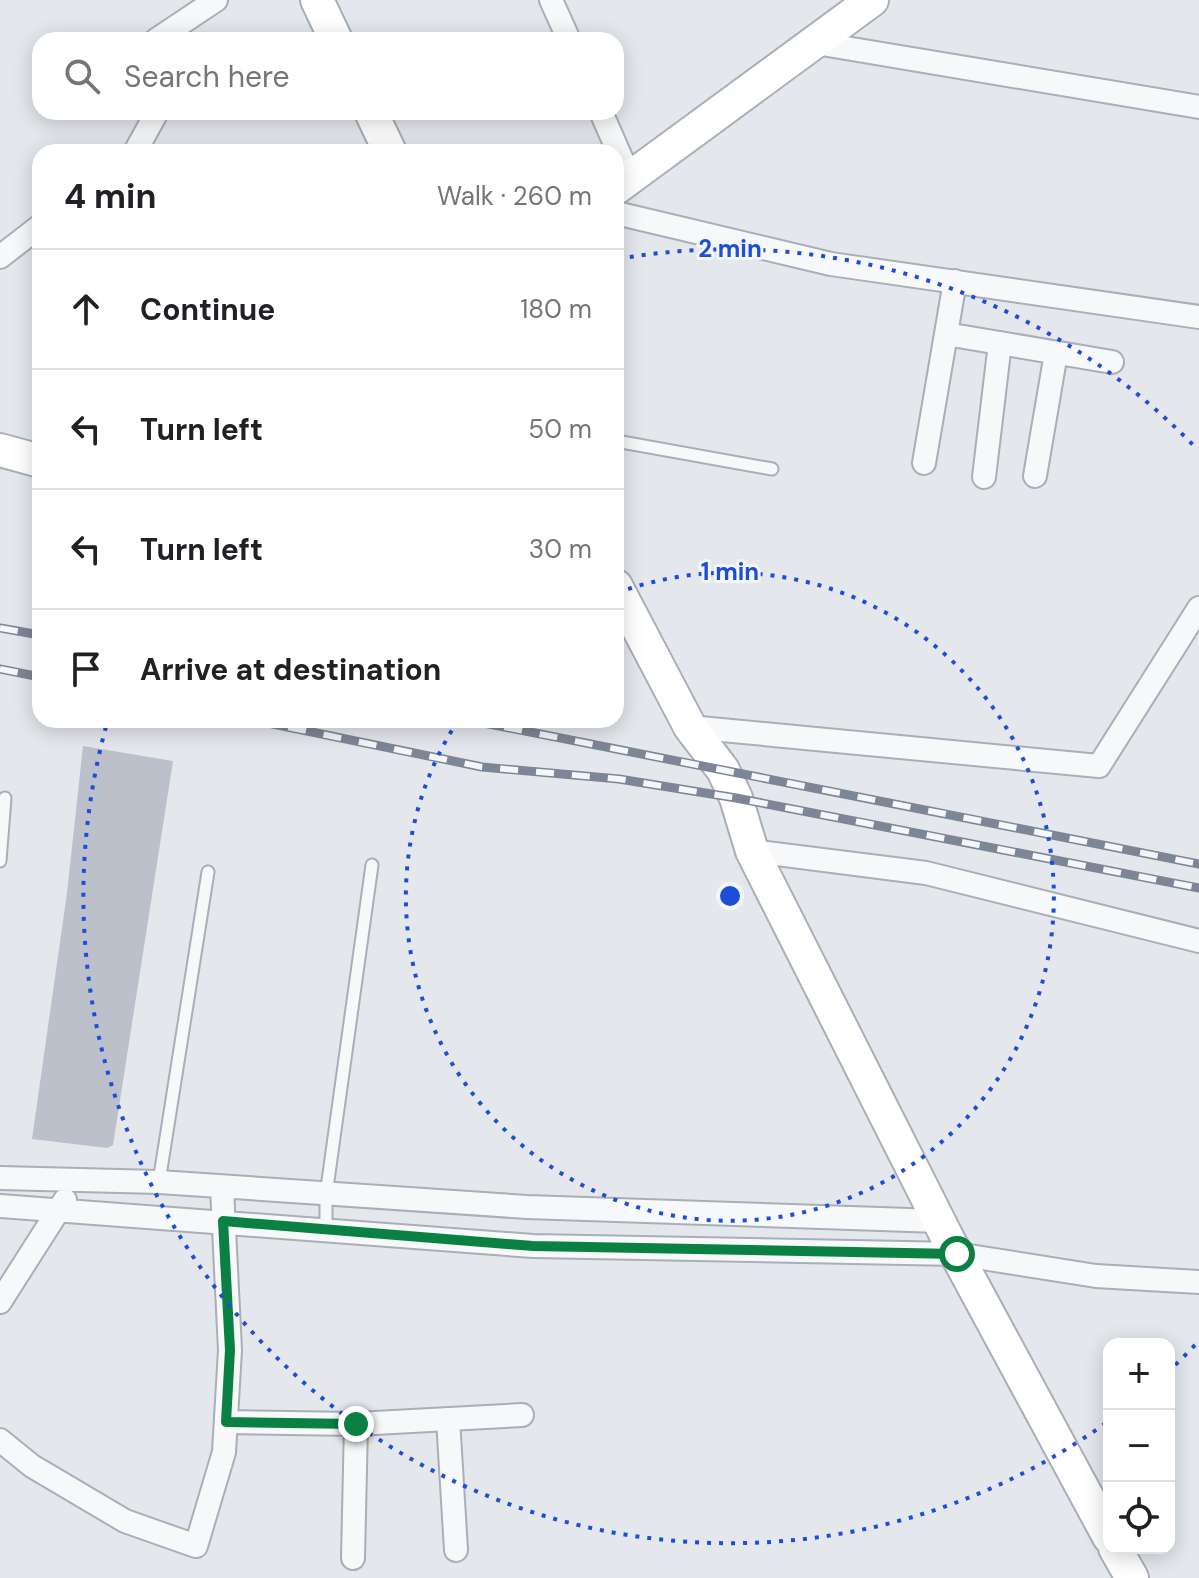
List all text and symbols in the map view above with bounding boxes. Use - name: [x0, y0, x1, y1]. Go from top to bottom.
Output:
- search box: [32, 32, 624, 120]
- icon: search: [60, 54, 104, 98]
- text: Search here: [124, 57, 290, 96]
- text: 4 min: [64, 174, 156, 219]
- text: Walk · 260 m: [437, 179, 592, 213]
- text: 2 min: [698, 233, 762, 264]
- icon: ahead: [64, 287, 108, 331]
- text: Continue: [140, 290, 275, 329]
- text: 180 m: [520, 292, 592, 326]
- icon: left: [64, 407, 108, 451]
- text: Turn left: [140, 410, 263, 449]
- text: 50 m: [528, 412, 592, 446]
- icon: left: [64, 527, 108, 571]
- text: Turn left: [140, 530, 263, 569]
- text: 30 m: [529, 532, 592, 566]
- text: 1 min: [701, 556, 759, 587]
- icon: arrive: [64, 647, 108, 691]
- text: Arrive at destination: [140, 650, 441, 689]
- centre of rings: [716, 882, 744, 910]
- route start: [939, 1236, 975, 1272]
- map controls: [1103, 1338, 1175, 1554]
- button: +: [1103, 1338, 1175, 1410]
- route end: [338, 1406, 374, 1442]
- button: −: [1103, 1410, 1175, 1482]
- button: locate: [1103, 1482, 1175, 1554]

